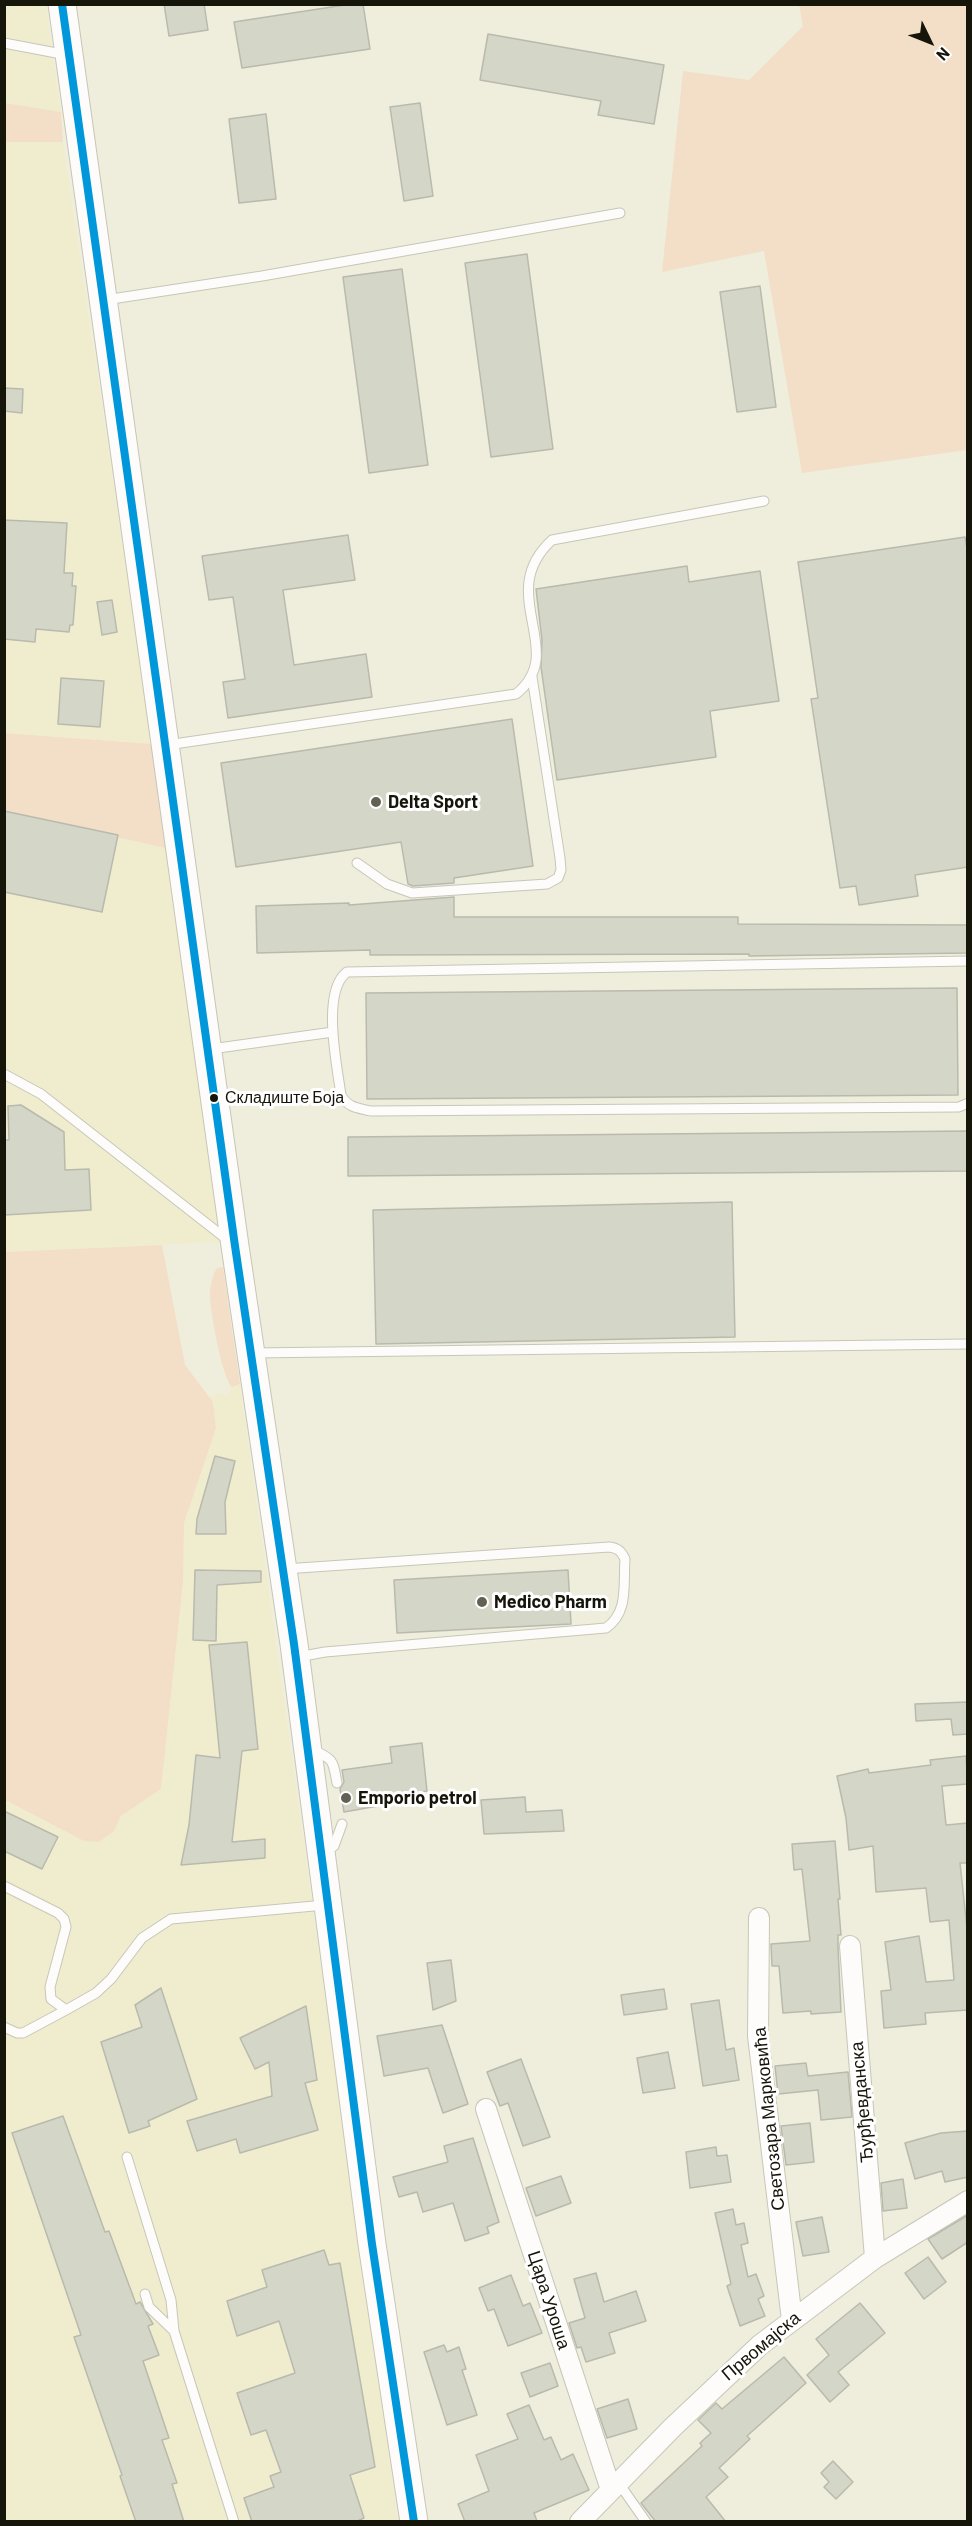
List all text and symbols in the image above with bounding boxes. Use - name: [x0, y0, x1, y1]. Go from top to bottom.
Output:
- north arrow: [900, 12, 960, 72]
- text: N: [933, 44, 954, 65]
- place label: Delta Sport: [388, 791, 478, 813]
- marker: Delta Sport: [369, 795, 383, 809]
- place label: Складиште Боја: [225, 1088, 344, 1108]
- marker: Складиште Боја: [208, 1092, 220, 1104]
- place label: Medico Pharm: [494, 1591, 607, 1613]
- marker: Medico Pharm: [475, 1595, 489, 1609]
- place label: Emporio petrol: [358, 1787, 477, 1809]
- marker: Emporio petrol: [339, 1791, 353, 1805]
- street label: Светозара Марковића: [749, 2026, 789, 2212]
- street label: Ђурђевданска: [846, 2041, 878, 2163]
- street label: Цара Уроша: [523, 2248, 575, 2352]
- street label: Првомајска: [717, 2307, 805, 2385]

